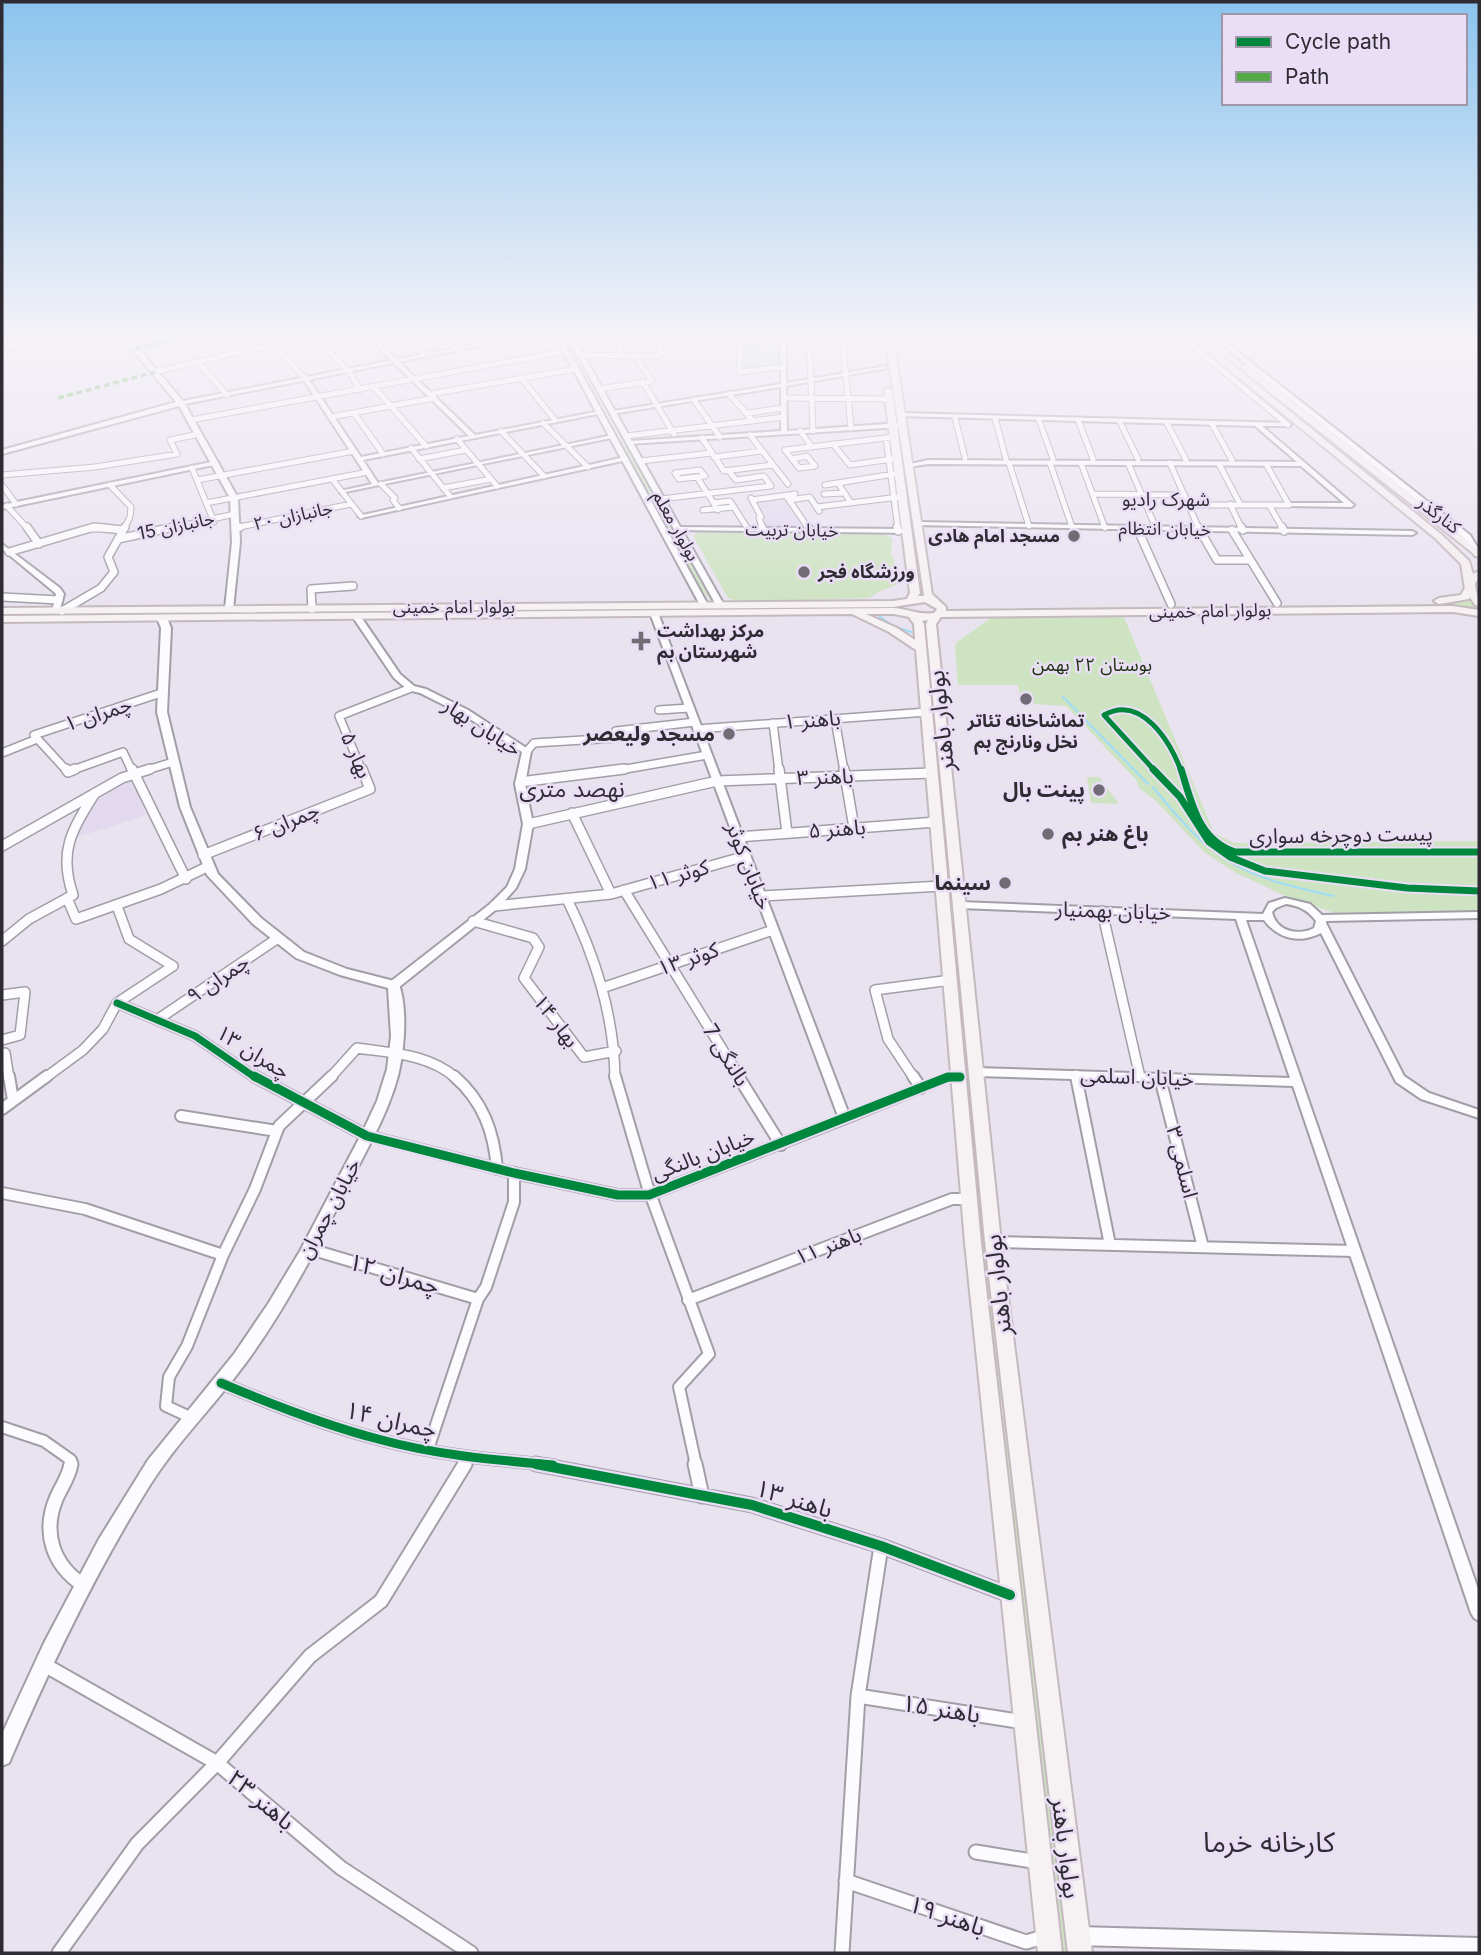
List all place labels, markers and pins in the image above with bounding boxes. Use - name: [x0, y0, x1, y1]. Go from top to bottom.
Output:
- place label: مسجد امام هادی: [928, 525, 1060, 549]
- marker: مسجد امام هادی: [1066, 528, 1082, 544]
- place label: ورزشگاه فجر: [817, 561, 915, 583]
- marker: ورزشگاه فجر: [796, 564, 812, 580]
- place label: مرکز بهداشت شهرستان بم: [657, 620, 764, 665]
- marker: مرکز بهداشت شهرستان بم: [631, 631, 651, 651]
- marker: تماشاخانه تئاتر نخل ونارنج بم: [1018, 691, 1034, 707]
- place label: تماشاخانه تئاتر نخل ونارنج بم: [967, 710, 1085, 755]
- place label: مسجد ولیعصر: [582, 721, 715, 746]
- marker: مسجد ولیعصر: [721, 726, 737, 742]
- place label: پینت بال: [1003, 777, 1085, 804]
- marker: پینت بال: [1091, 782, 1107, 798]
- place label: باغ هنر بم: [1062, 821, 1149, 849]
- marker: باغ هنر بم: [1040, 826, 1056, 842]
- place label: سینما: [935, 870, 991, 895]
- marker: سینما: [997, 875, 1013, 891]

